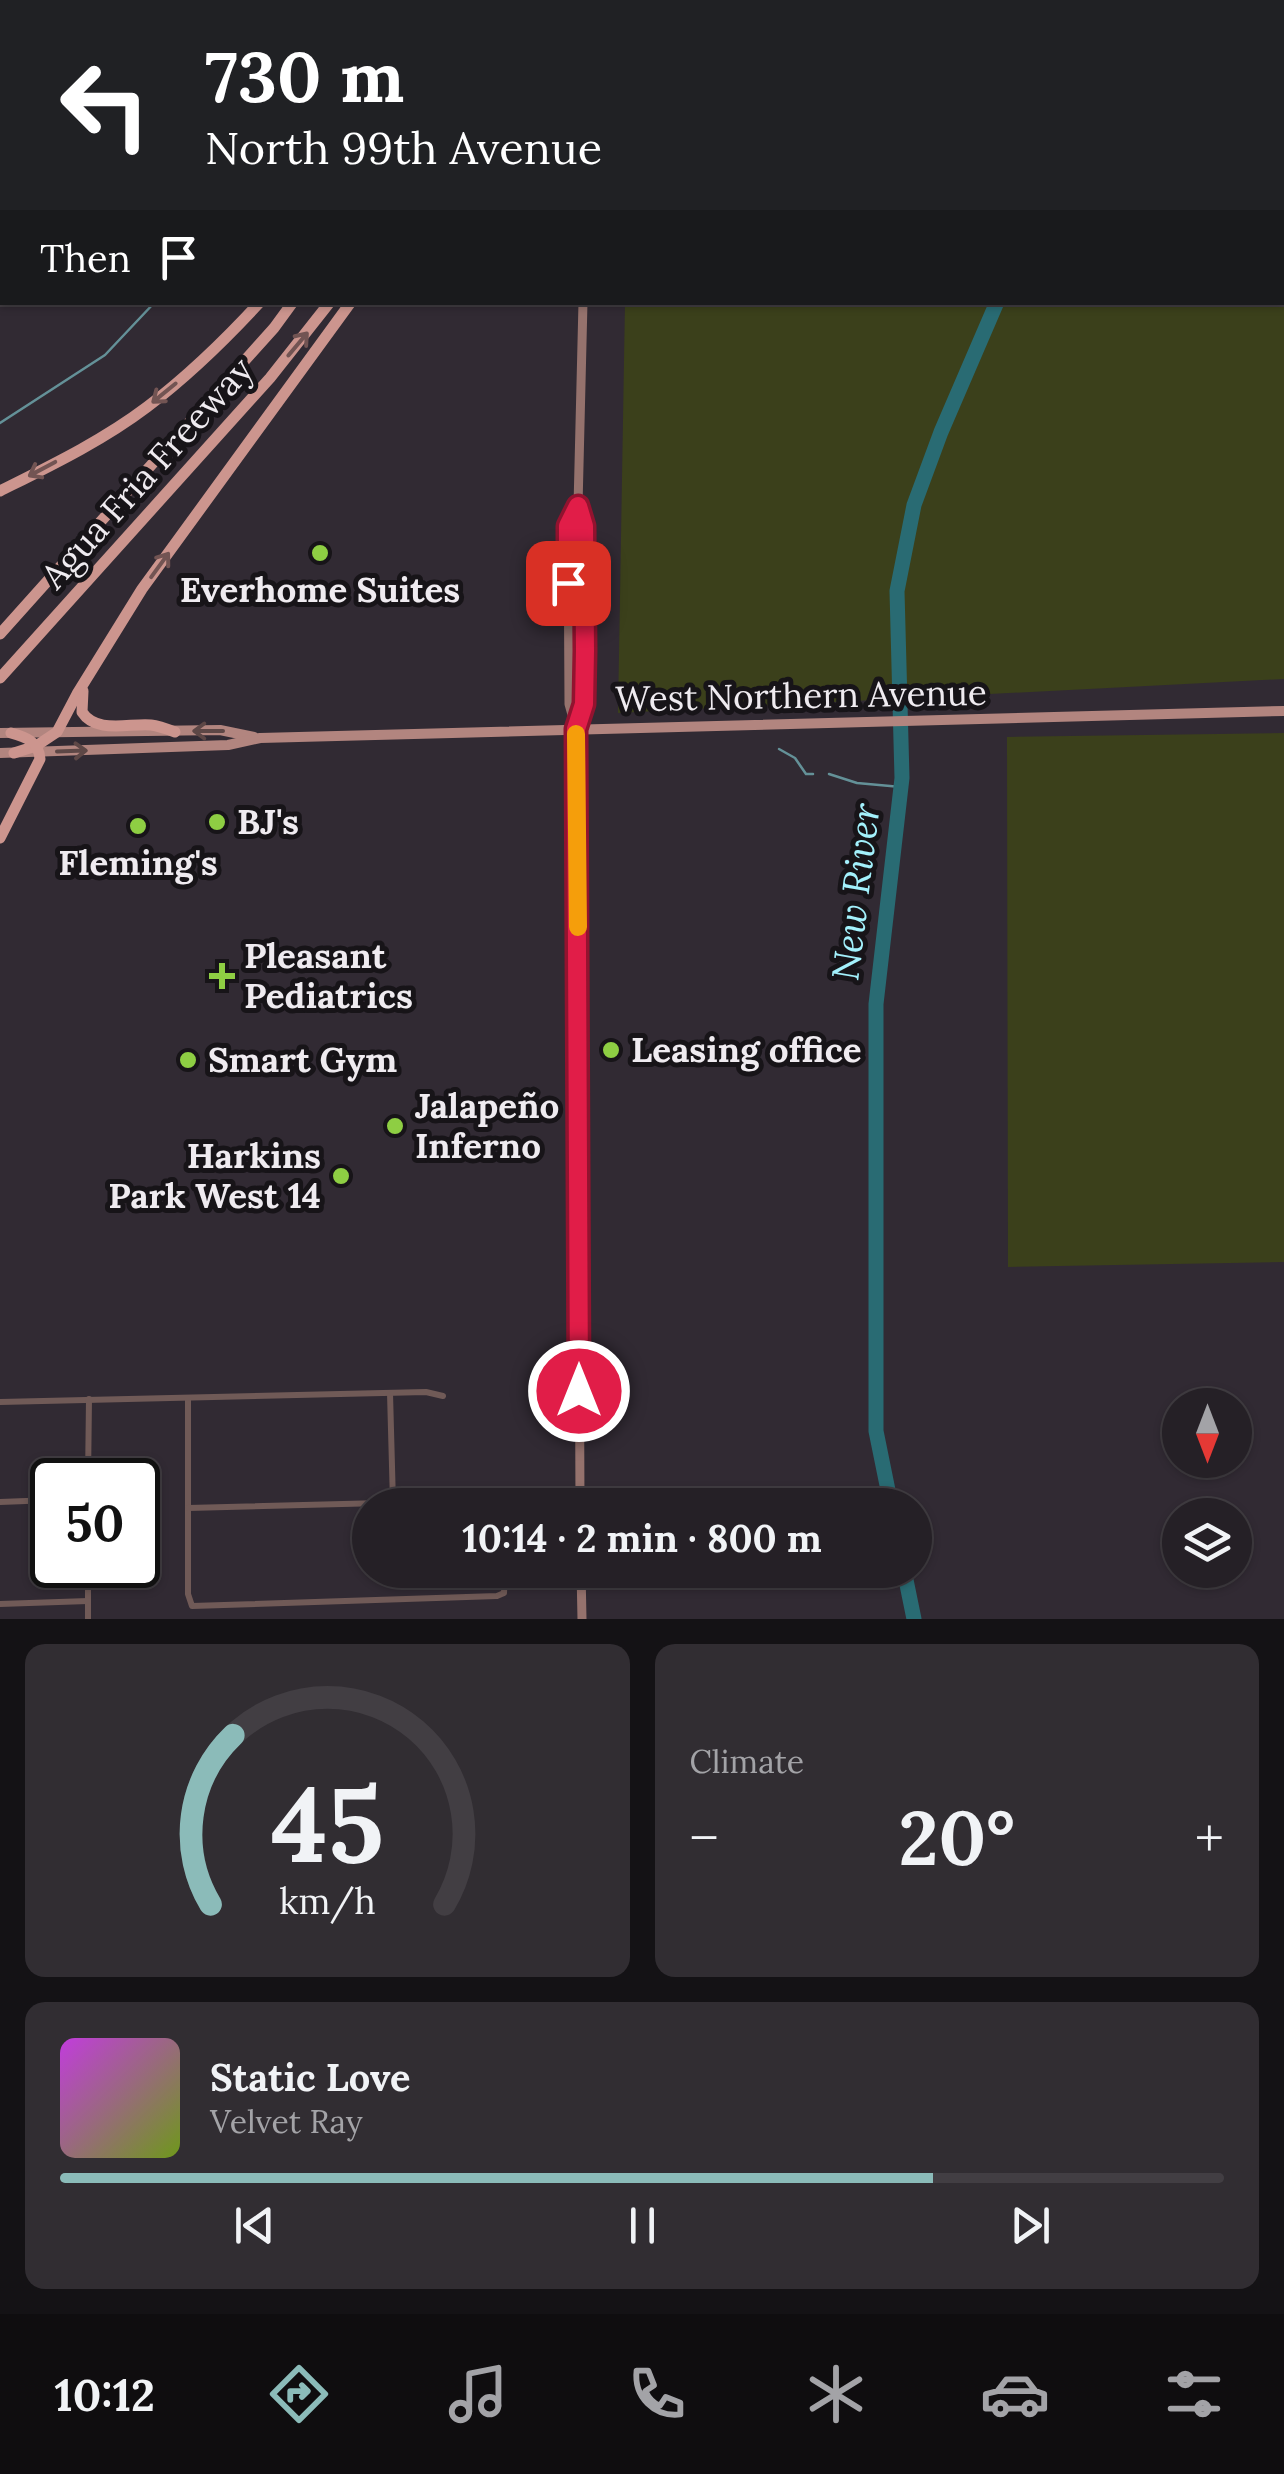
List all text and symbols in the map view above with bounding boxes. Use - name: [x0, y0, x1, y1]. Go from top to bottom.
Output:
- text: 730 m: [205, 32, 404, 121]
- icon: left: [40, 40, 170, 170]
- text: North 99th Avenue: [205, 119, 602, 176]
- icon: arrive: [151, 230, 206, 285]
- text: Then: [40, 234, 131, 282]
- one-way arrow: [287, 332, 309, 358]
- street label: Agua Fria Freeway: [30, 347, 263, 598]
- one-way arrow: [151, 382, 177, 404]
- one-way arrow: [28, 460, 58, 480]
- pin: [526, 541, 611, 626]
- marker: Everhome Suites: [309, 542, 331, 564]
- one-way arrow: [150, 552, 171, 579]
- icon: arrive: [541, 556, 596, 611]
- place label: Everhome Suites: [180, 567, 460, 612]
- street label: West Northern Avenue: [615, 670, 987, 721]
- one-way arrow: [193, 722, 226, 740]
- one-way arrow: [56, 742, 88, 761]
- place label: BJ's: [237, 799, 299, 844]
- water label: New River: [820, 800, 890, 983]
- marker: BJ's: [206, 811, 228, 833]
- marker: Fleming's: [127, 815, 149, 837]
- place label: Fleming's: [58, 840, 218, 885]
- place label: Pleasant Pediatrics: [244, 933, 413, 1018]
- marker: Pleasant Pediatrics: [209, 963, 235, 989]
- place label: Leasing office: [631, 1027, 862, 1072]
- place label: Smart Gym: [208, 1037, 397, 1082]
- marker: Leasing office: [600, 1039, 622, 1061]
- marker: Smart Gym: [177, 1049, 199, 1071]
- place label: Jalapeño Inferno: [415, 1083, 559, 1168]
- marker: Jalapeño Inferno: [384, 1115, 406, 1137]
- place label: Harkins Park West 14: [108, 1133, 321, 1218]
- marker: Harkins Park West 14: [330, 1165, 352, 1187]
- position arrow: [527, 1339, 631, 1443]
- north arrow: [1162, 1388, 1252, 1478]
- map controls: [1162, 1388, 1252, 1588]
- speed limit sign: 50: [30, 1458, 160, 1588]
- button: layers: [1162, 1498, 1252, 1588]
- text: 10:14 · 2 min · 800 m: [462, 1514, 822, 1562]
- text: Climate: [690, 1741, 804, 1782]
- text: 45: [271, 1757, 384, 1890]
- text: 20°: [899, 1790, 1015, 1886]
- text: −: [690, 1803, 719, 1873]
- text: +: [1195, 1803, 1224, 1873]
- text: km/h: [279, 1878, 376, 1924]
- text: Static Love: [210, 2053, 410, 2101]
- text: Velvet Ray: [210, 2101, 363, 2142]
- icon: previous: [227, 2198, 282, 2253]
- icon: pause: [615, 2198, 670, 2253]
- icon: next: [1003, 2198, 1058, 2253]
- icon: directions: [264, 2359, 334, 2429]
- icon: music: [443, 2359, 513, 2429]
- icon: phone: [622, 2359, 692, 2429]
- icon: climate: [801, 2359, 871, 2429]
- icon: car: [980, 2359, 1050, 2429]
- icon: filters: [1159, 2359, 1229, 2429]
- text: 10:12: [55, 2366, 155, 2423]

